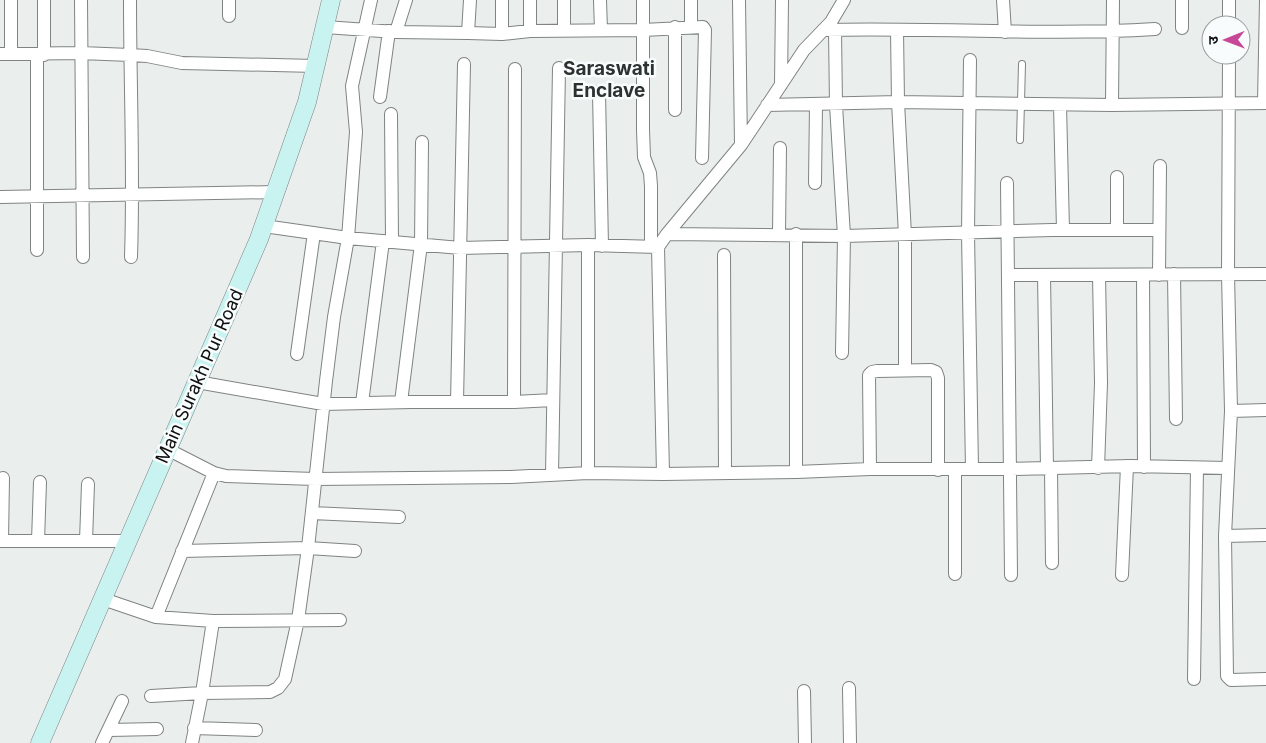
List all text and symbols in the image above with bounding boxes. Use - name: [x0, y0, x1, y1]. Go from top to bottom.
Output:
- north arrow: [1201, 15, 1251, 65]
- text: उ: [1204, 35, 1221, 44]
- district label: Saraswati Enclave: [563, 57, 655, 102]
- street label: Main Surakh Pur Road: [151, 286, 247, 466]

